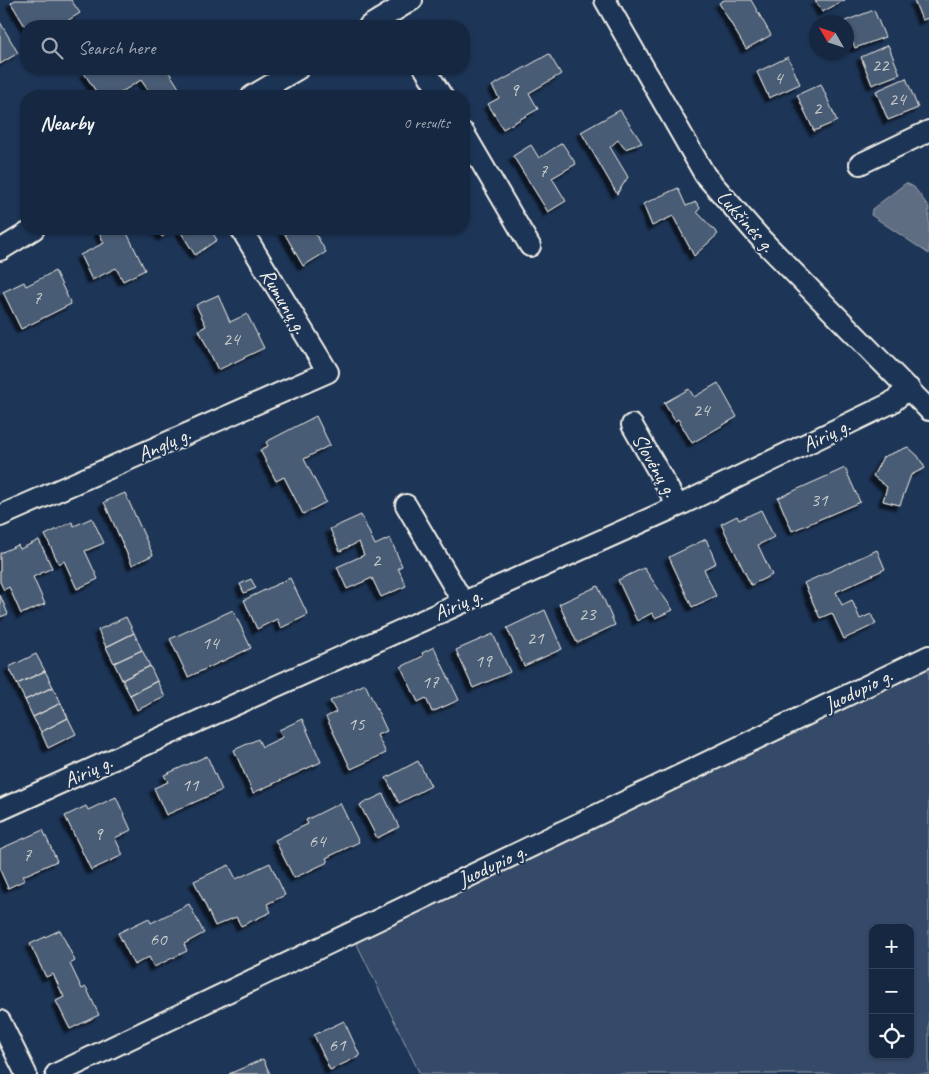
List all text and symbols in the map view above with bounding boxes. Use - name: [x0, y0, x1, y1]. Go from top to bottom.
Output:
- north arrow: [809, 15, 854, 60]
- search box: [20, 20, 470, 75]
- icon: search: [38, 34, 66, 62]
- text: Search here: [78, 36, 155, 60]
- house number: 22: [871, 53, 890, 77]
- house number: 4: [774, 66, 785, 90]
- house number: 9: [510, 78, 520, 102]
- house number: 24: [888, 87, 908, 111]
- house number: 2: [813, 96, 823, 120]
- text: Nearby: [40, 110, 93, 136]
- text: 0 results: [403, 113, 450, 133]
- house number: 7: [539, 159, 549, 183]
- street label: Lukšinės g.: [711, 184, 781, 258]
- street label: Rumunų g.: [254, 264, 314, 339]
- house number: 7: [33, 286, 43, 310]
- house number: 24: [222, 327, 242, 351]
- house number: 24: [692, 398, 712, 422]
- street label: Airių g.: [798, 412, 855, 458]
- street label: Anglų g.: [133, 421, 195, 467]
- street label: Slovėnų g.: [626, 429, 684, 502]
- house number: 31: [810, 488, 829, 512]
- house number: 2: [372, 548, 382, 572]
- street label: Airių g.: [430, 582, 487, 626]
- house number: 23: [578, 602, 597, 626]
- house number: 21: [526, 626, 545, 650]
- house number: 14: [201, 631, 221, 655]
- house number: 19: [474, 649, 493, 673]
- street label: Juodupio g.: [819, 662, 897, 718]
- house number: 17: [421, 670, 440, 694]
- house number: 15: [347, 712, 366, 736]
- street label: Airių g.: [60, 749, 117, 793]
- house number: 11: [181, 773, 200, 797]
- house number: 9: [94, 822, 104, 846]
- house number: 64: [308, 829, 328, 853]
- street label: Juodupio g.: [452, 837, 531, 893]
- house number: 7: [23, 843, 33, 867]
- map controls: [869, 924, 914, 1059]
- button: +: [869, 924, 914, 969]
- house number: 60: [149, 927, 168, 951]
- button: −: [869, 969, 914, 1014]
- button: locate: [869, 1014, 914, 1059]
- house number: 61: [328, 1033, 347, 1057]

